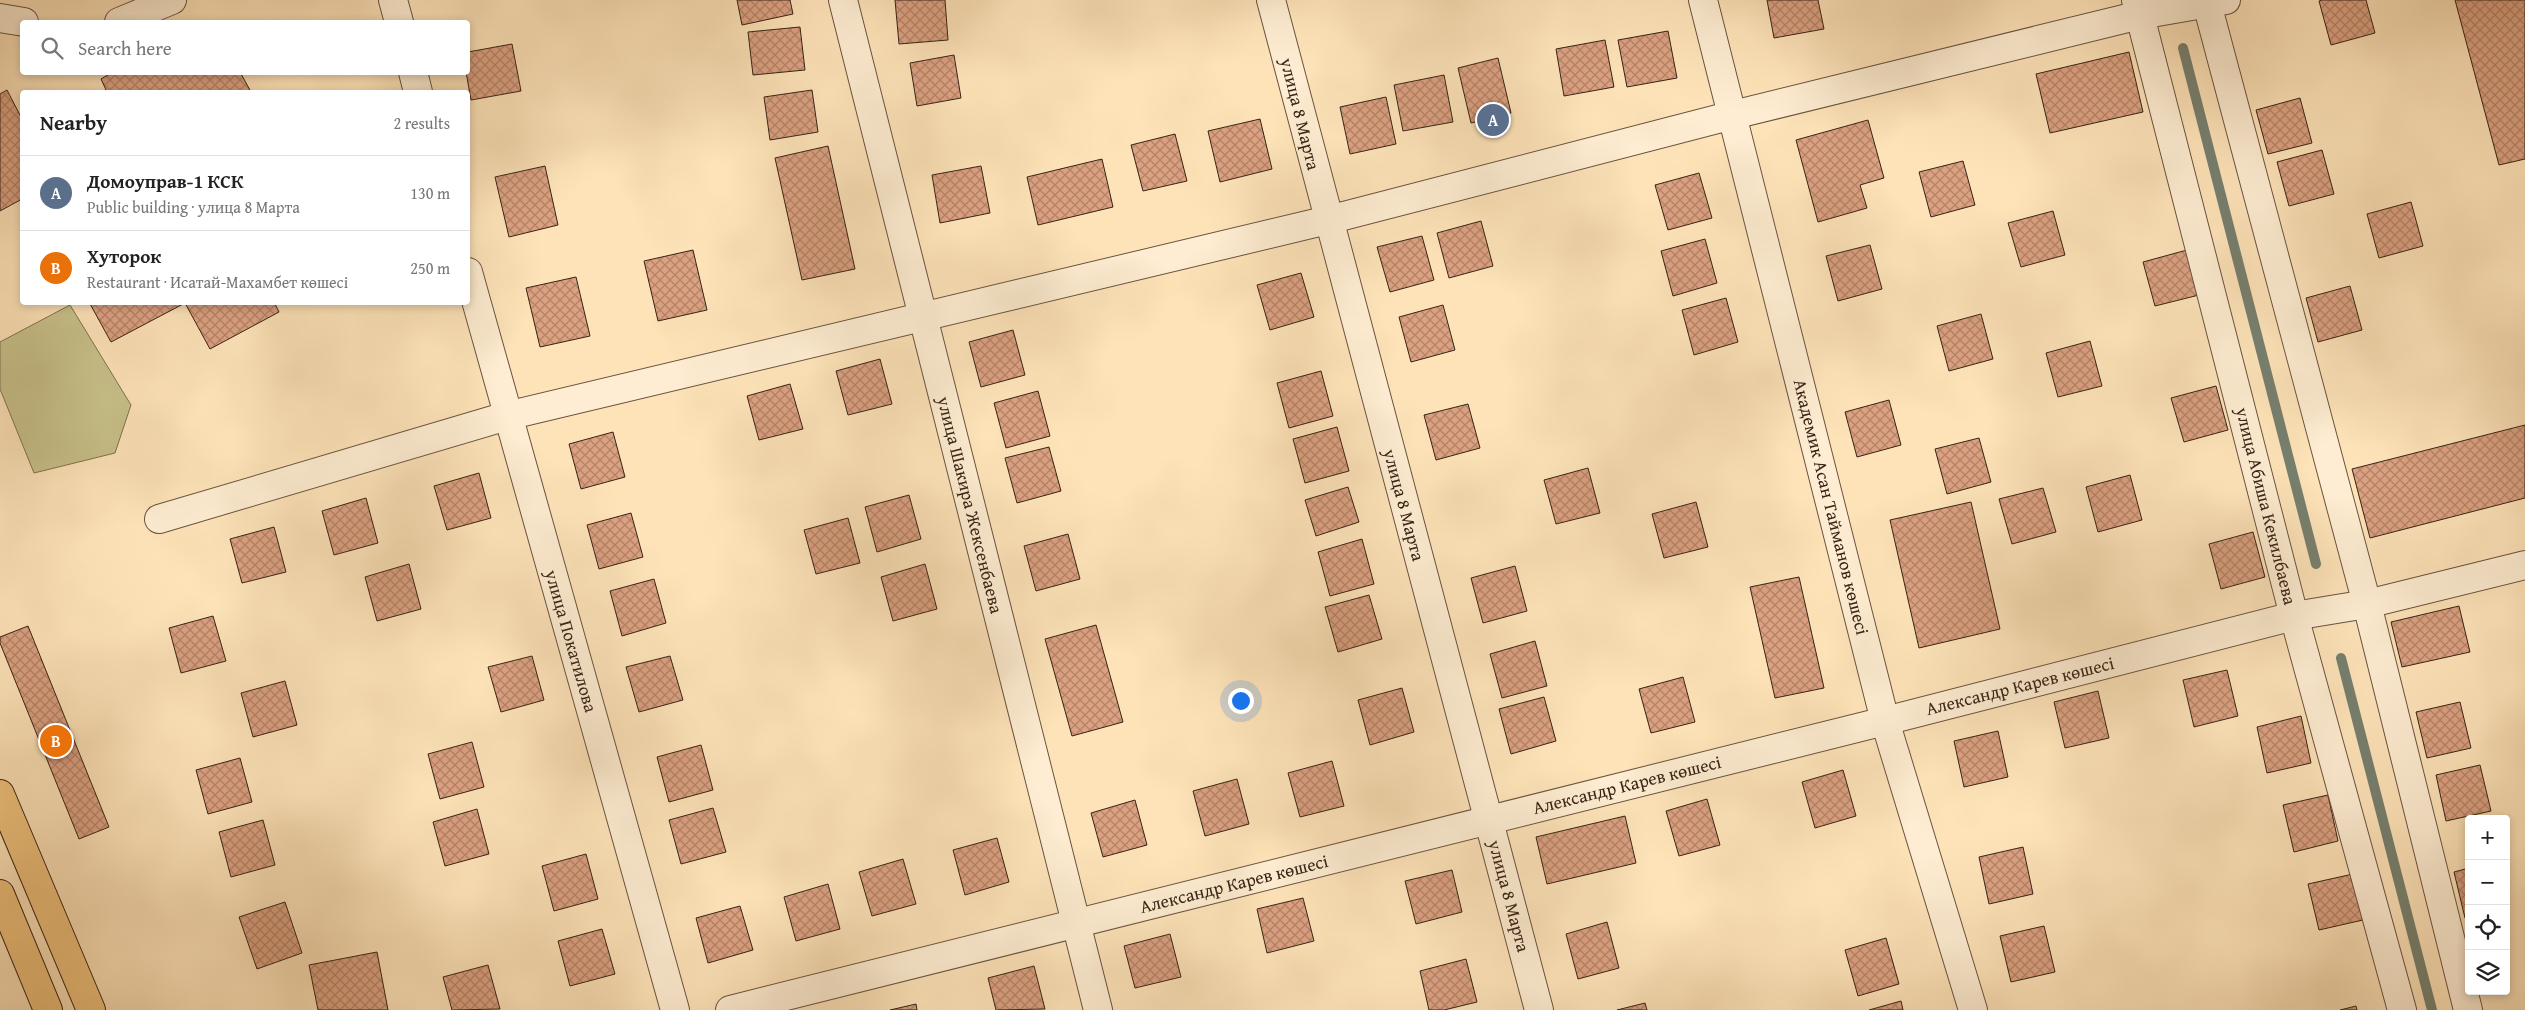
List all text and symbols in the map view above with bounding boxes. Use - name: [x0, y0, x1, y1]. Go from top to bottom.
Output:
- search box: [20, 20, 470, 75]
- icon: search: [38, 34, 66, 62]
- text: Search here: [78, 34, 172, 62]
- street label: улица 8 Марта: [1273, 54, 1328, 173]
- pin: A: [1477, 101, 1509, 139]
- text: Nearby: [40, 107, 107, 138]
- text: 2 results: [393, 111, 450, 135]
- text: Домоуправ-1 КСК: [87, 167, 244, 195]
- text: A: [51, 181, 61, 205]
- text: 130 m: [410, 181, 450, 205]
- text: Public building · улица 8 Марта: [87, 195, 300, 219]
- text: Хуторок: [87, 242, 161, 270]
- text: B: [51, 256, 61, 280]
- text: 250 m: [410, 256, 450, 280]
- text: Restaurant · Исатай-Махамбет көшесі: [87, 270, 348, 294]
- street label: Академик Асан Тайманов көшесі: [1787, 376, 1876, 638]
- street label: улица Шакира Жексенбаева: [930, 393, 1011, 617]
- street label: улица Абиша Кекилбаева: [2229, 403, 2304, 608]
- street label: улица 8 Марта: [1376, 445, 1432, 564]
- street label: улица Покатилова: [538, 565, 605, 716]
- street label: Александр Карев көшесі: [1923, 649, 2117, 722]
- your location: [1228, 688, 1254, 714]
- pin: B: [40, 722, 72, 760]
- street label: Александр Карев көшесі: [1530, 748, 1724, 821]
- map controls: [2465, 815, 2510, 995]
- button: +: [2465, 815, 2510, 860]
- street label: улица 8 Марта: [1481, 836, 1537, 955]
- street label: Александр Карев көшесі: [1137, 847, 1331, 920]
- button: −: [2465, 860, 2510, 905]
- button: locate: [2465, 905, 2510, 950]
- button: layers: [2465, 950, 2510, 995]

